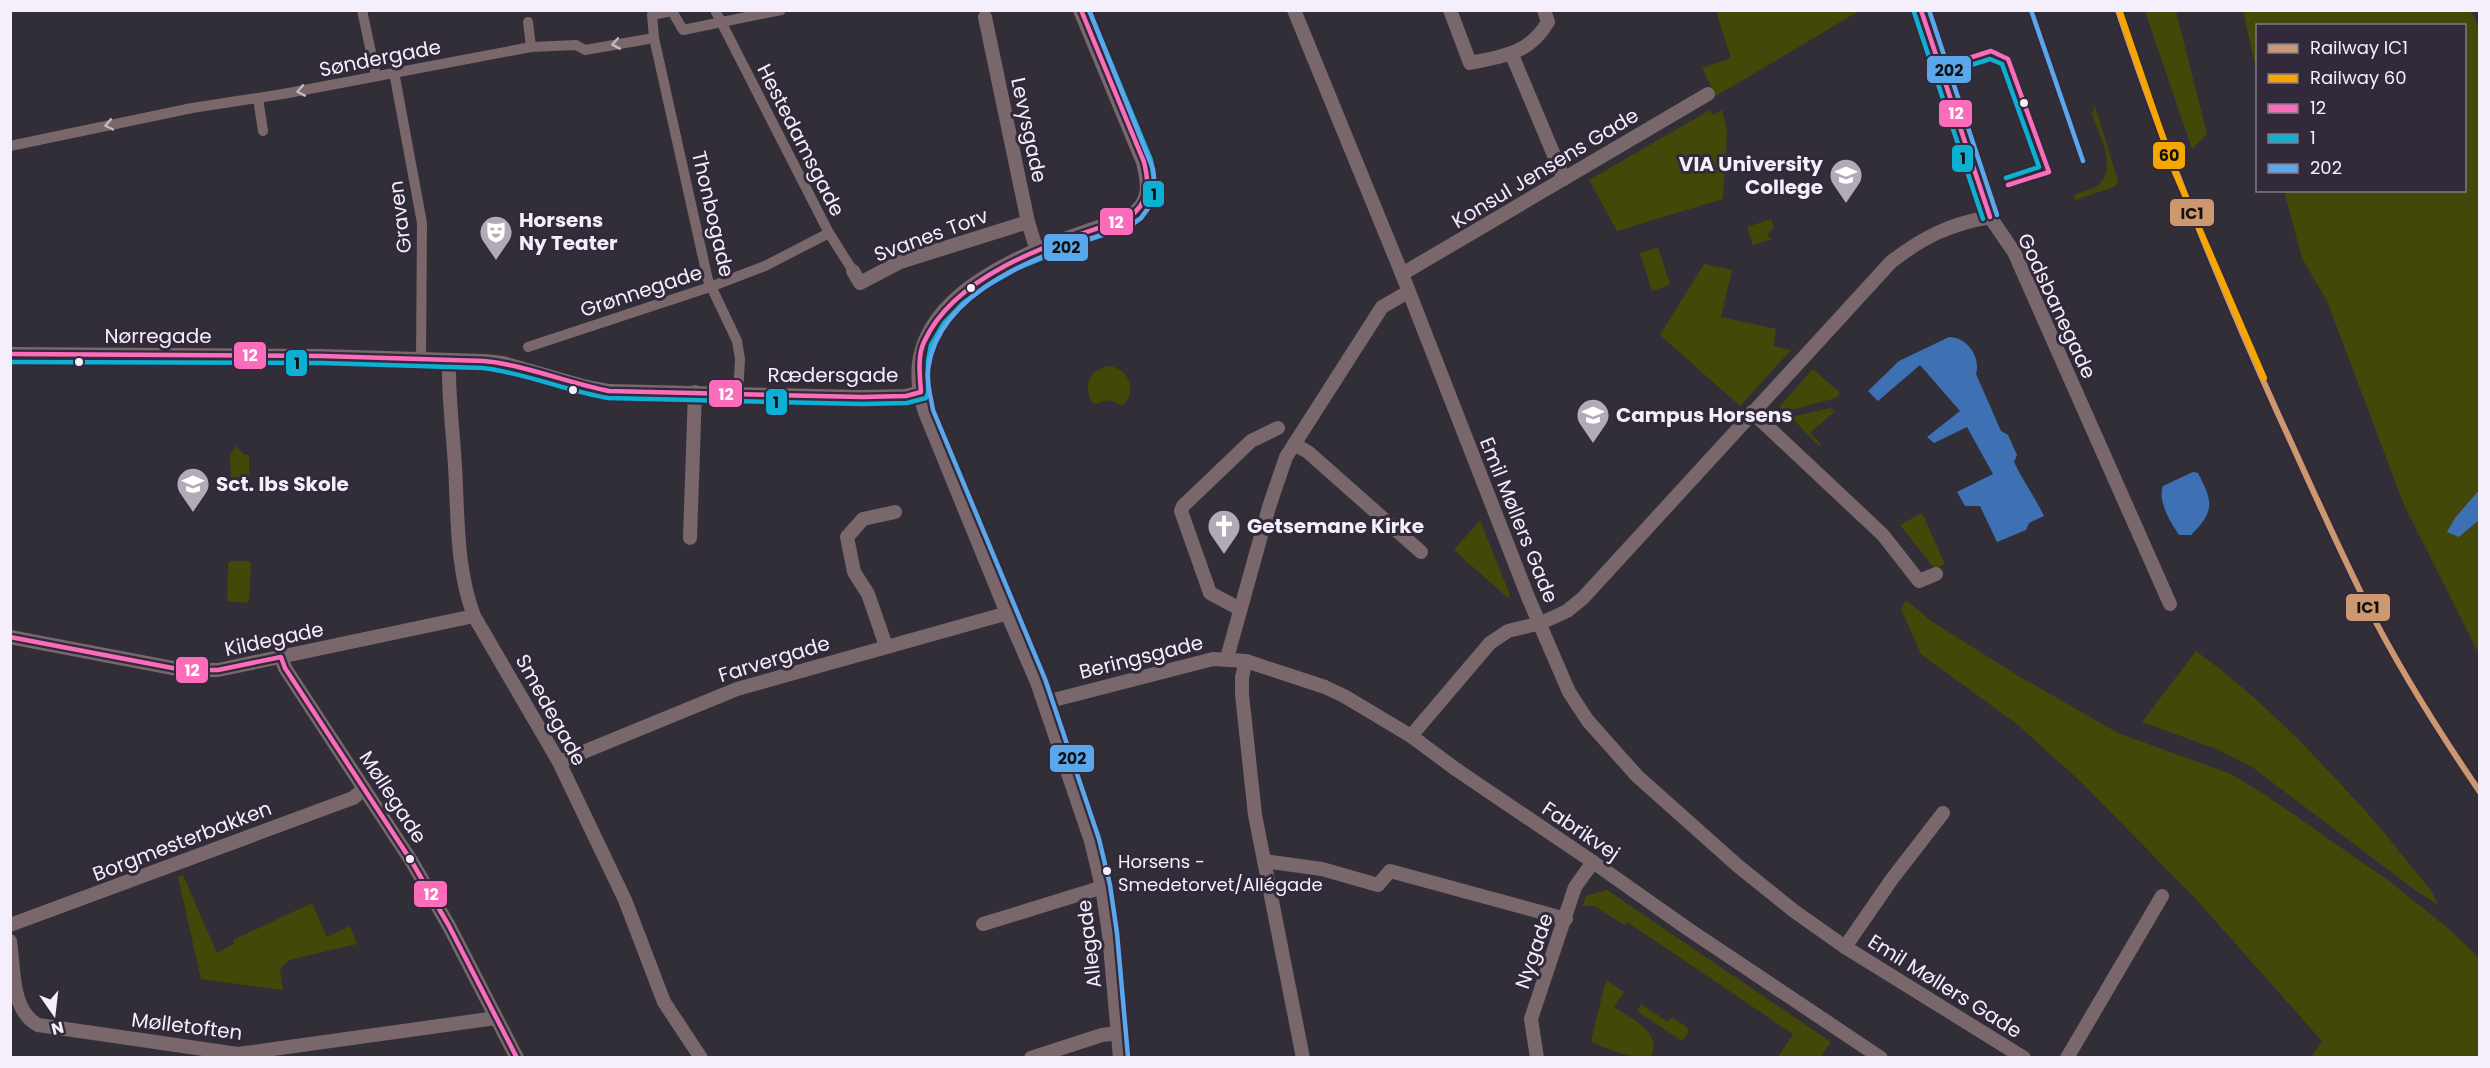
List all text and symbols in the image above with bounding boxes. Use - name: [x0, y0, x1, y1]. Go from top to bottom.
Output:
- legend: [2256, 24, 2466, 192]
- street label: Søndergade: [317, 32, 443, 84]
- text: Railway IC1: [2310, 35, 2408, 60]
- one-way arrow: [611, 38, 621, 50]
- line badge: 202: [1926, 55, 1972, 84]
- street label: Hestedamsgade: [751, 59, 851, 221]
- text: 202: [1935, 59, 1963, 82]
- text: Railway 60: [2310, 65, 2407, 90]
- street label: Levysgade: [1004, 75, 1054, 185]
- one-way arrow: [296, 84, 306, 97]
- text: 12: [2310, 95, 2326, 120]
- unlabelled marker: [2018, 97, 2030, 109]
- line badge: 12: [1938, 99, 1973, 128]
- street label: Konsul Jensens Gade: [1446, 101, 1644, 235]
- text: 12: [1948, 102, 1964, 125]
- one-way arrow: [104, 118, 114, 131]
- text: 1: [2310, 125, 2316, 150]
- line badge: 60: [2152, 141, 2186, 170]
- line badge: 1: [1951, 144, 1974, 173]
- text: 60: [2159, 144, 2179, 167]
- text: 1: [1960, 147, 1966, 170]
- street label: Thonbogade: [685, 148, 741, 280]
- place label: VIA University College: [1679, 150, 1823, 201]
- text: 202: [2310, 155, 2342, 180]
- school or university icon: VIA University College: [1828, 157, 1864, 204]
- street label: Graven: [382, 179, 418, 255]
- line badge: 1: [1142, 180, 1165, 208]
- text: 1: [1151, 183, 1157, 206]
- line badge: IC1: [2169, 198, 2215, 227]
- street label: Svanes Torv: [870, 201, 992, 269]
- text: IC1: [2181, 202, 2203, 225]
- place label: Horsens Ny Teater: [519, 206, 618, 257]
- line badge: 12: [1099, 207, 1134, 236]
- text: 12: [1108, 211, 1124, 234]
- theatre icon: Horsens Ny Teater: [478, 214, 514, 261]
- street label: Godsbanegade: [2011, 229, 2103, 383]
- line badge: 202: [1043, 233, 1089, 262]
- text: 202: [1052, 236, 1080, 259]
- street label: Grønnegade: [576, 258, 706, 324]
- unlabelled marker: [965, 282, 977, 294]
- street label: Nørregade: [104, 322, 212, 350]
- line badge: 12: [233, 341, 267, 370]
- text: 12: [242, 344, 258, 367]
- line badge: 1: [285, 349, 308, 377]
- text: 1: [294, 352, 300, 375]
- unlabelled marker: [73, 356, 85, 368]
- street label: Rædersgade: [768, 361, 898, 389]
- line badge: 12: [708, 379, 743, 408]
- text: 12: [718, 383, 734, 406]
- unlabelled marker: [567, 384, 579, 396]
- line badge: 1: [765, 388, 788, 416]
- text: 1: [773, 391, 779, 414]
- school or university icon: Campus Horsens: [1575, 397, 1611, 444]
- place label: Campus Horsens: [1616, 401, 1793, 429]
- street label: Emil Møllers Gade: [1473, 433, 1565, 607]
- school or university icon: Sct. Ibs Skole: [175, 466, 211, 513]
- place label: Sct. Ibs Skole: [216, 470, 349, 498]
- church icon: Getsemane Kirke: [1206, 508, 1242, 555]
- place label: Getsemane Kirke: [1247, 512, 1424, 540]
- line badge: IC1: [2345, 593, 2391, 622]
- text: IC1: [2357, 596, 2379, 619]
- street label: Kildegade: [222, 615, 326, 663]
- street label: Beringsgade: [1076, 628, 1206, 686]
- street label: Farvergade: [715, 629, 833, 689]
- street label: Smedegade: [509, 649, 593, 771]
- line badge: 12: [175, 656, 209, 684]
- text: 12: [184, 659, 200, 682]
- line badge: 202: [1049, 744, 1095, 773]
- street label: Møllegade: [353, 745, 433, 849]
- text: 202: [1058, 747, 1086, 770]
- street label: Borgmesterbakken: [89, 794, 275, 888]
- street label: Fabrikvej: [1537, 795, 1625, 867]
- place label: Horsens - Smedetorvet/Allégade: [1118, 849, 1323, 897]
- unlabelled marker: [404, 853, 416, 865]
- marker: Horsens - Smedetorvet/Allégade: [1101, 865, 1113, 877]
- line badge: 12: [413, 880, 448, 908]
- text: 12: [423, 883, 439, 906]
- street label: Allegade: [1070, 898, 1108, 990]
- street label: Nygade: [1508, 909, 1560, 993]
- street label: Emil Møllers Gade: [1863, 927, 2027, 1045]
- north arrow: [24, 984, 84, 1044]
- street label: Mølletoften: [130, 1005, 244, 1047]
- text: N: [49, 1015, 66, 1041]

